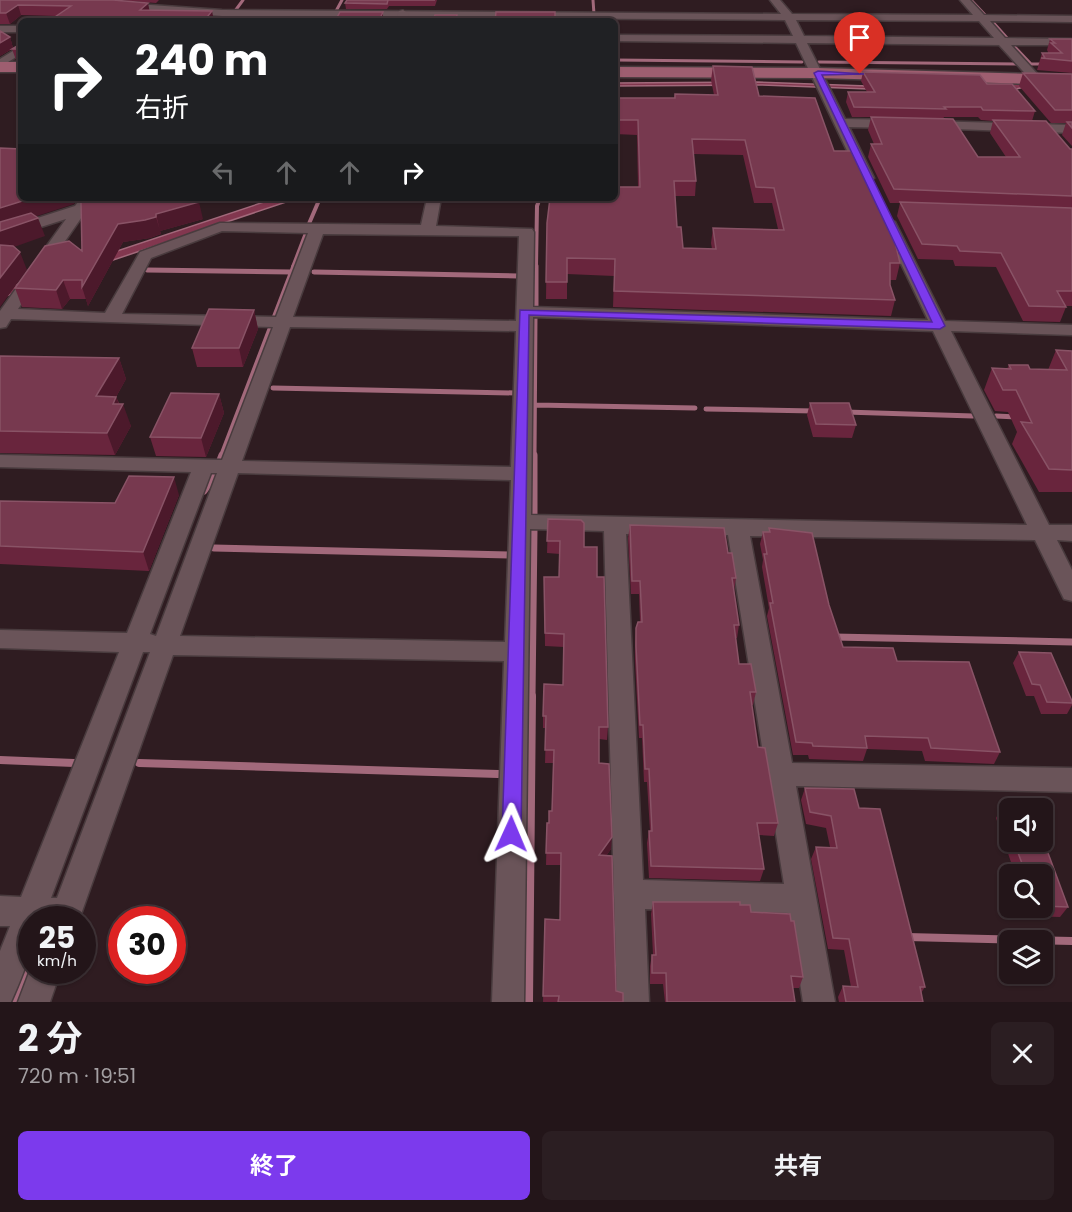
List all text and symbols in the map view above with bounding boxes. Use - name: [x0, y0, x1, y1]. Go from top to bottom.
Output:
- pin: [834, 12, 885, 74]
- icon: arrive: [843, 21, 876, 54]
- text: 240 m: [135, 31, 268, 90]
- icon: right: [36, 42, 114, 120]
- text: 右折: [135, 89, 189, 126]
- icon: left: [207, 156, 240, 189]
- icon: ahead: [270, 156, 303, 189]
- icon: ahead: [333, 156, 366, 189]
- icon: right: [396, 156, 429, 189]
- map controls: [999, 798, 1053, 984]
- button: sound: [999, 798, 1053, 852]
- position arrow: [479, 802, 543, 866]
- button: search: [999, 864, 1053, 918]
- speed limit sign: 30: [108, 906, 186, 984]
- text: 25: [39, 916, 75, 959]
- button: layers: [999, 930, 1053, 984]
- text: km/h: [37, 950, 77, 971]
- text: 2 分: [18, 1013, 82, 1064]
- button: close: [991, 1022, 1054, 1085]
- text: 720 m · 19:51: [18, 1062, 136, 1090]
- button: 終了: [18, 1131, 530, 1200]
- button: 共有: [542, 1131, 1054, 1200]

